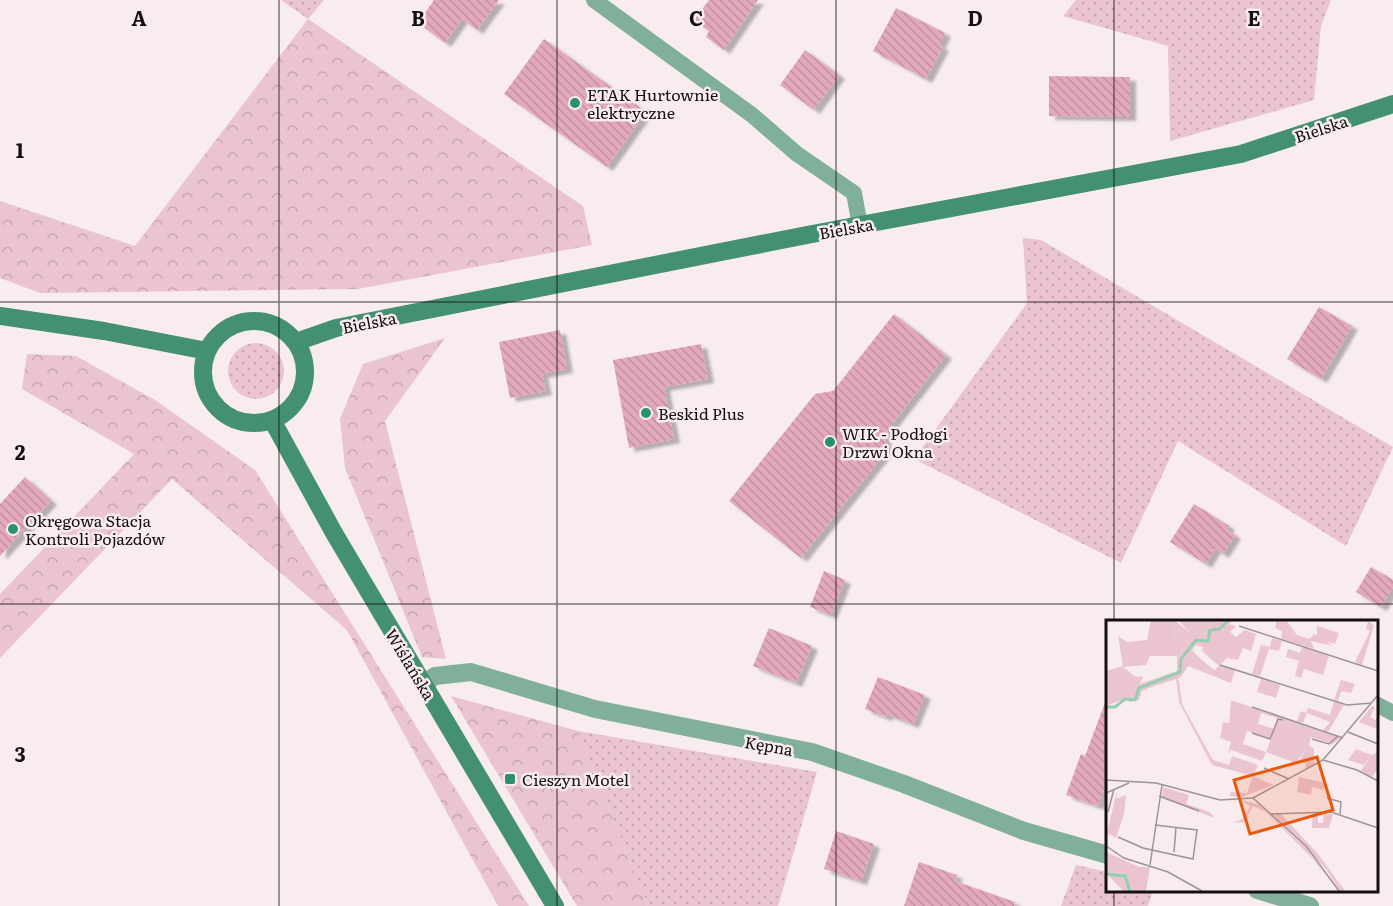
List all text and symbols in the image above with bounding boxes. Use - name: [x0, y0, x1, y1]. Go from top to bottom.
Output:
- text: A: [131, 2, 147, 32]
- text: B: [411, 2, 425, 32]
- text: C: [689, 2, 703, 32]
- text: D: [967, 2, 983, 32]
- text: E: [1247, 2, 1261, 32]
- place label: ETAK Hurtownie elektryczne: [587, 82, 718, 124]
- marker: ETAK Hurtownie elektryczne: [568, 96, 582, 110]
- street label: Bielska: [1291, 108, 1351, 148]
- text: 1: [16, 134, 24, 164]
- street label: Bielska: [817, 211, 875, 245]
- street label: Bielska: [340, 305, 399, 339]
- place label: Beskid Plus: [658, 401, 744, 425]
- marker: Beskid Plus: [639, 406, 653, 420]
- place label: WIK - Podłogi Drzwi Okna: [842, 421, 948, 463]
- marker: WIK - Podłogi Drzwi Okna: [823, 435, 837, 449]
- text: 2: [15, 436, 26, 466]
- place label: Okręgowa Stacja Kontroli Pojazdów: [25, 508, 166, 550]
- marker: Okręgowa Stacja Kontroli Pojazdów: [6, 522, 20, 536]
- inset map: [1106, 620, 1378, 891]
- street label: Wiślańska: [380, 624, 442, 705]
- street label: Kępna: [743, 729, 795, 761]
- text: 3: [14, 738, 26, 768]
- place label: Cieszyn Motel: [522, 767, 629, 791]
- marker: Cieszyn Motel: [503, 772, 517, 786]

